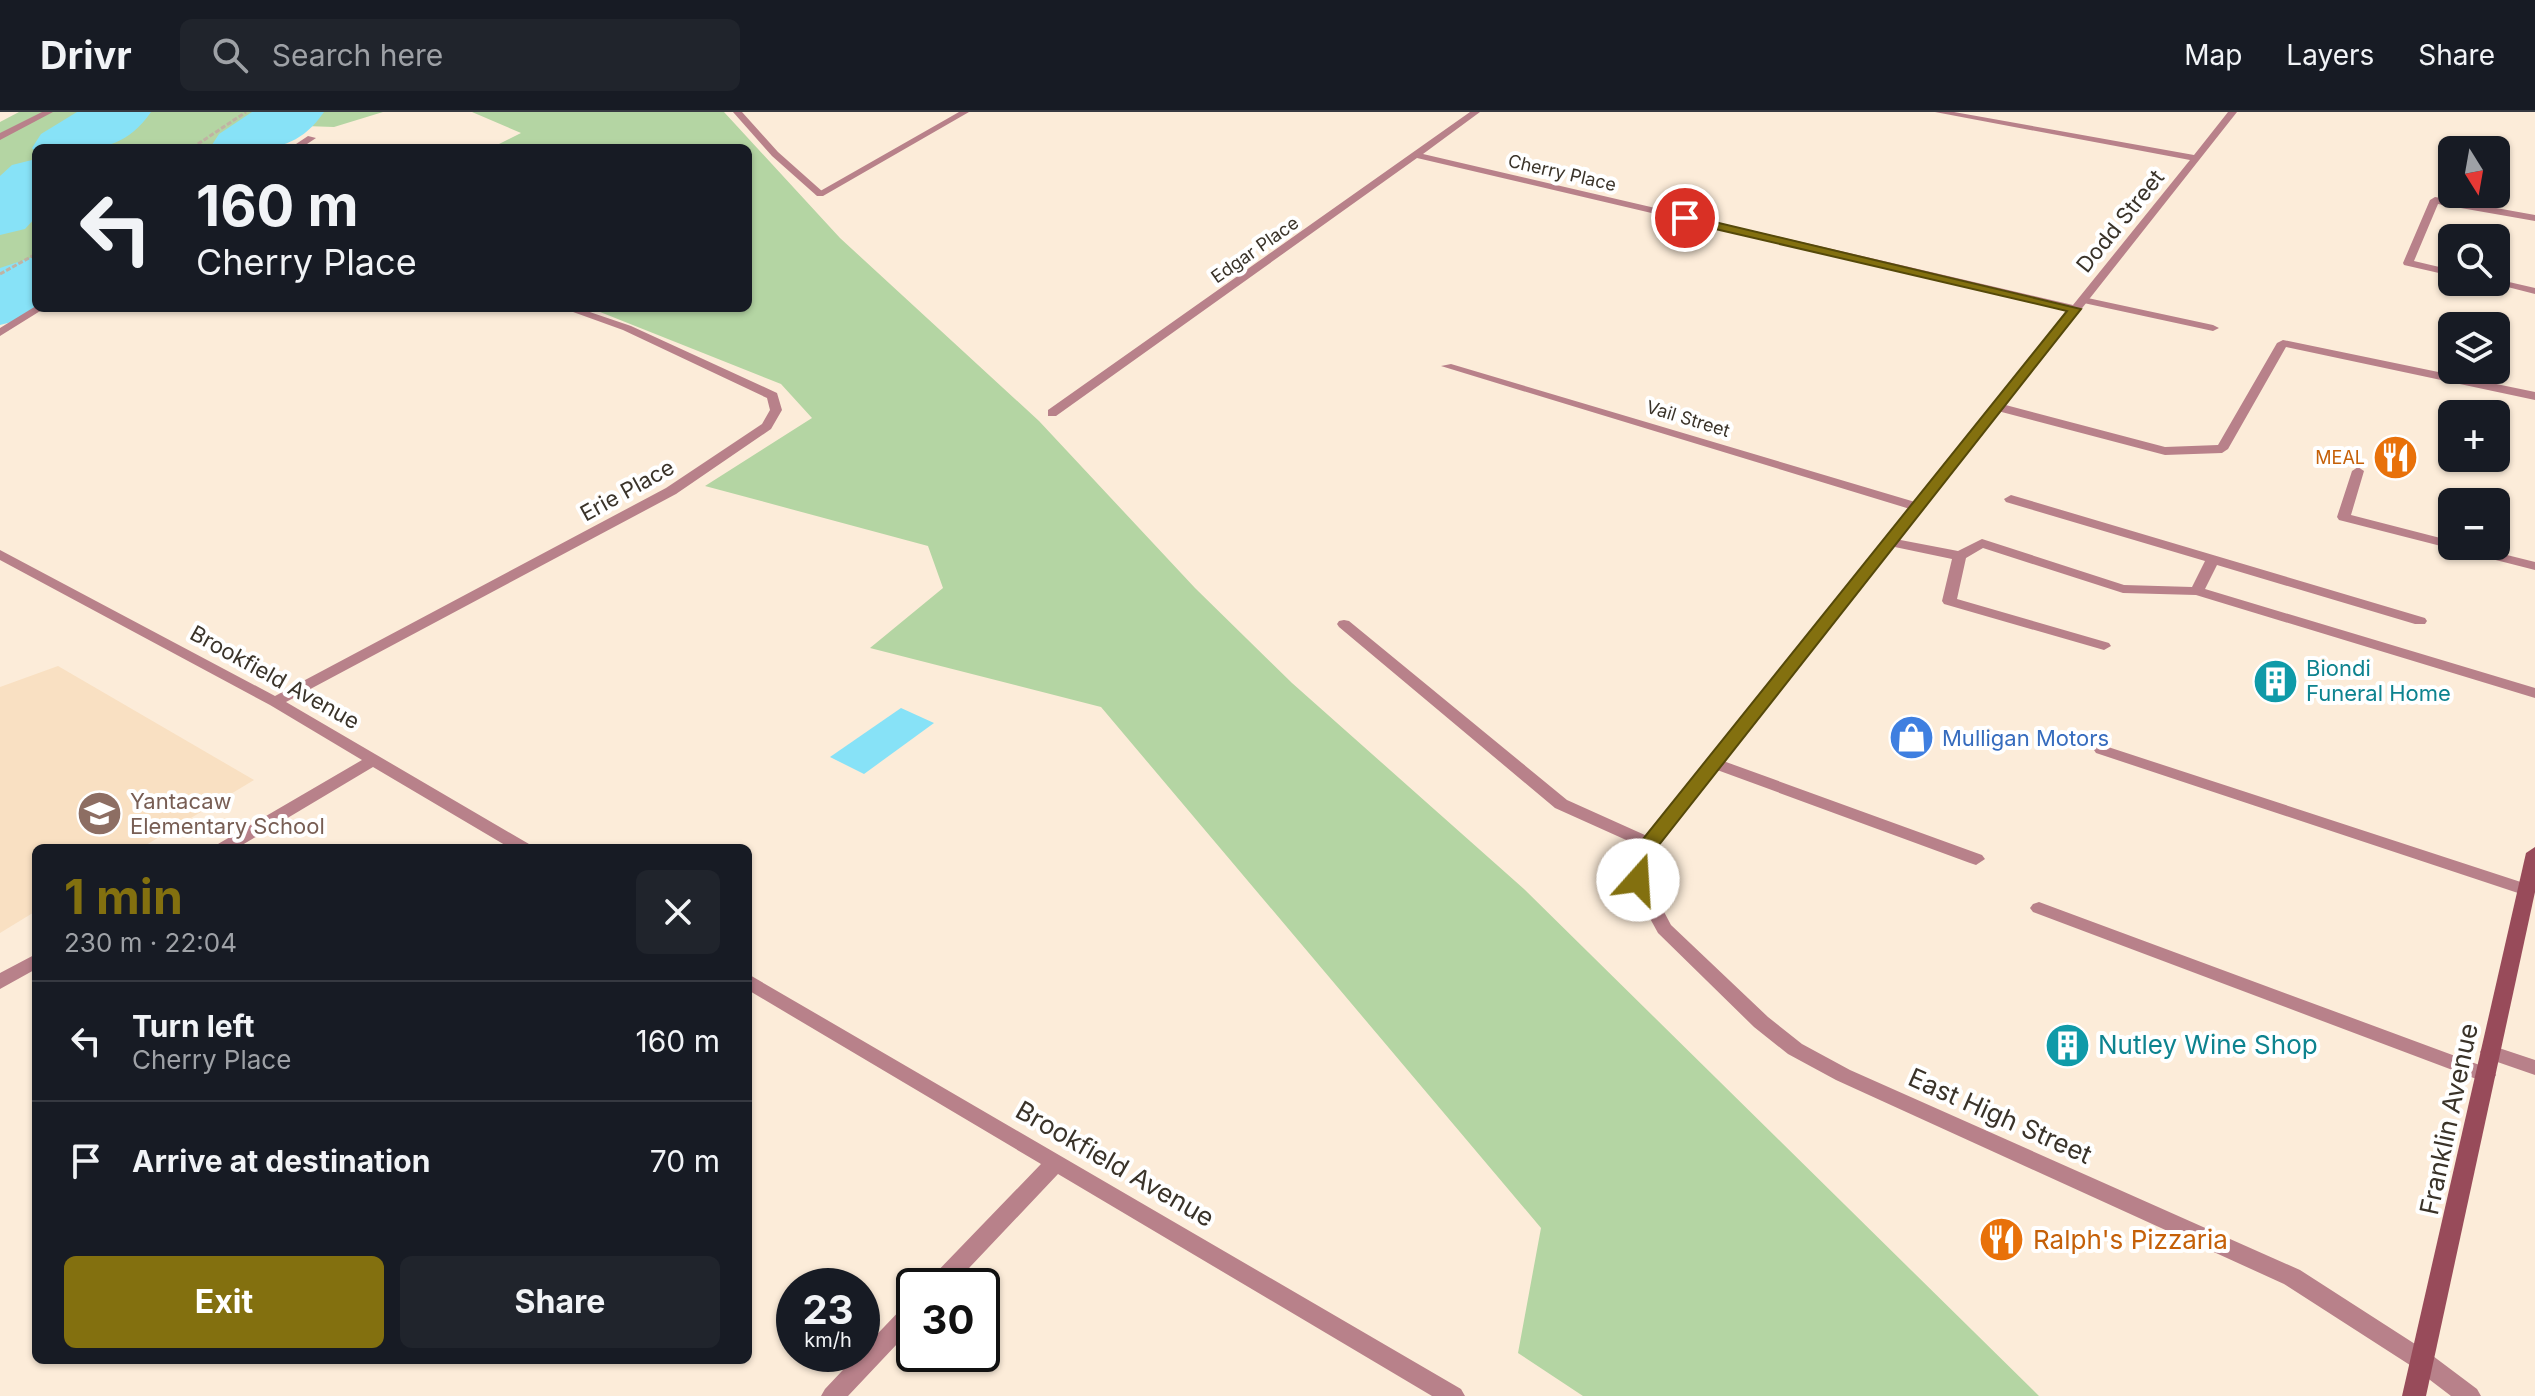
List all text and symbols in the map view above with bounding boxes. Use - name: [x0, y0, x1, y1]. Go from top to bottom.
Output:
- search box: [180, 19, 740, 91]
- text: Drivr: [40, 32, 132, 78]
- icon: search: [208, 33, 252, 77]
- text: Search here: [272, 37, 443, 73]
- text: Map: [2184, 38, 2242, 72]
- text: Layers: [2286, 38, 2374, 72]
- text: Share: [2418, 38, 2495, 72]
- north arrow: [2438, 136, 2510, 208]
- map controls: [2438, 136, 2510, 560]
- street label: Cherry Place: [1506, 150, 1618, 195]
- street label: Dodd Street: [2071, 165, 2169, 277]
- text: 160 m: [196, 172, 359, 240]
- icon: left: [64, 176, 168, 280]
- pin: [1651, 184, 1719, 252]
- icon: arrive: [1663, 196, 1707, 240]
- street label: Edgar Place: [1207, 212, 1302, 287]
- button: search: [2438, 224, 2510, 296]
- text: Cherry Place: [196, 240, 417, 284]
- button: layers: [2438, 312, 2510, 384]
- street label: Vail Street: [1644, 396, 1733, 441]
- button: +: [2438, 400, 2510, 472]
- restaurant icon: MEAL: [2372, 434, 2420, 482]
- place label: MEAL: [2315, 447, 2365, 468]
- street label: Erie Place: [576, 454, 678, 526]
- button: −: [2438, 488, 2510, 560]
- street label: Brookfield Avenue: [186, 620, 364, 734]
- place label: Biondi Funeral Home: [2306, 655, 2451, 706]
- building icon: Biondi Funeral Home: [2251, 657, 2299, 705]
- shop icon: Mulligan Motors: [1887, 714, 1935, 762]
- place label: Mulligan Motors: [1942, 725, 2109, 751]
- place label: Yantacaw Elementary School: [130, 788, 325, 839]
- school or university icon: Yantacaw Elementary School: [75, 790, 123, 838]
- position arrow: [1596, 838, 1680, 922]
- text: 1 min: [64, 867, 183, 926]
- button: close: [636, 870, 720, 954]
- text: 230 m · 22:04: [64, 927, 237, 958]
- text: Turn left: [132, 1008, 254, 1044]
- icon: left: [64, 1019, 108, 1063]
- street label: Franklin Avenue: [2413, 1020, 2484, 1218]
- building icon: Nutley Wine Shop: [2043, 1021, 2091, 1069]
- text: 160 m: [636, 1023, 720, 1059]
- place label: Nutley Wine Shop: [2098, 1029, 2318, 1060]
- text: Cherry Place: [132, 1044, 291, 1075]
- street label: East High Street: [1904, 1061, 2097, 1170]
- street label: Brookfield Avenue: [1011, 1094, 1220, 1233]
- icon: arrive: [64, 1139, 108, 1183]
- text: Arrive at destination: [132, 1143, 430, 1179]
- text: 70 m: [650, 1143, 720, 1179]
- restaurant icon: Ralph's Pizzaria: [1978, 1216, 2026, 1264]
- place label: Ralph's Pizzaria: [2033, 1224, 2228, 1255]
- button: Exit: [64, 1256, 384, 1348]
- button: Share: [400, 1256, 720, 1348]
- speed limit sign: 30: [896, 1268, 1000, 1372]
- text: 23: [802, 1285, 854, 1334]
- text: km/h: [804, 1328, 852, 1352]

